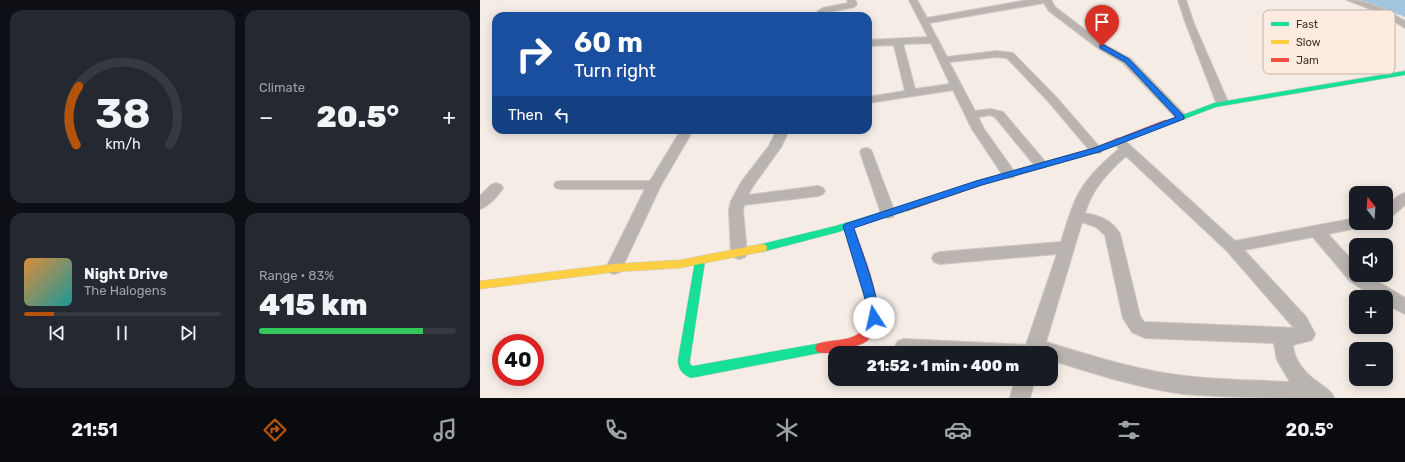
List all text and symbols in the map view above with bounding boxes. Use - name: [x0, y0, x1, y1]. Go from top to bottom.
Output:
- pin: [1085, 5, 1119, 46]
- legend: [1263, 10, 1395, 74]
- icon: arrive: [1091, 11, 1113, 33]
- text: Fast: [1296, 18, 1319, 31]
- text: 60 m: [574, 26, 643, 59]
- icon: right: [508, 28, 560, 80]
- text: Slow: [1296, 36, 1321, 49]
- text: Jam: [1296, 54, 1319, 67]
- text: Turn right: [574, 60, 656, 82]
- text: Climate: [259, 80, 305, 95]
- text: 38: [95, 88, 150, 137]
- text: 20.5°: [316, 99, 399, 135]
- text: −: [259, 104, 273, 131]
- text: +: [442, 104, 456, 131]
- icon: left: [551, 104, 573, 126]
- text: Then: [508, 106, 543, 124]
- text: km/h: [105, 135, 140, 152]
- north arrow: [1349, 186, 1393, 230]
- map controls: [1349, 186, 1393, 386]
- button: sound: [1349, 238, 1393, 282]
- text: Night Drive: [84, 265, 168, 283]
- text: Range · 83%: [259, 268, 334, 283]
- text: The Halogens: [84, 283, 166, 298]
- text: 415 km: [259, 287, 368, 323]
- button: +: [1349, 290, 1393, 334]
- position arrow: [853, 297, 895, 339]
- icon: previous: [46, 322, 68, 344]
- icon: pause: [111, 322, 133, 344]
- icon: next: [177, 322, 199, 344]
- speed limit sign: 40: [492, 334, 544, 386]
- button: −: [1349, 342, 1393, 386]
- text: 21:52 · 1 min · 400 m: [867, 357, 1019, 375]
- icon: directions: [261, 416, 289, 444]
- icon: music: [431, 416, 459, 444]
- icon: phone: [602, 416, 630, 444]
- icon: climate: [773, 416, 801, 444]
- icon: car: [944, 416, 972, 444]
- icon: filters: [1115, 416, 1143, 444]
- text: 21:51: [71, 419, 118, 441]
- text: 20.5°: [1286, 419, 1334, 441]

